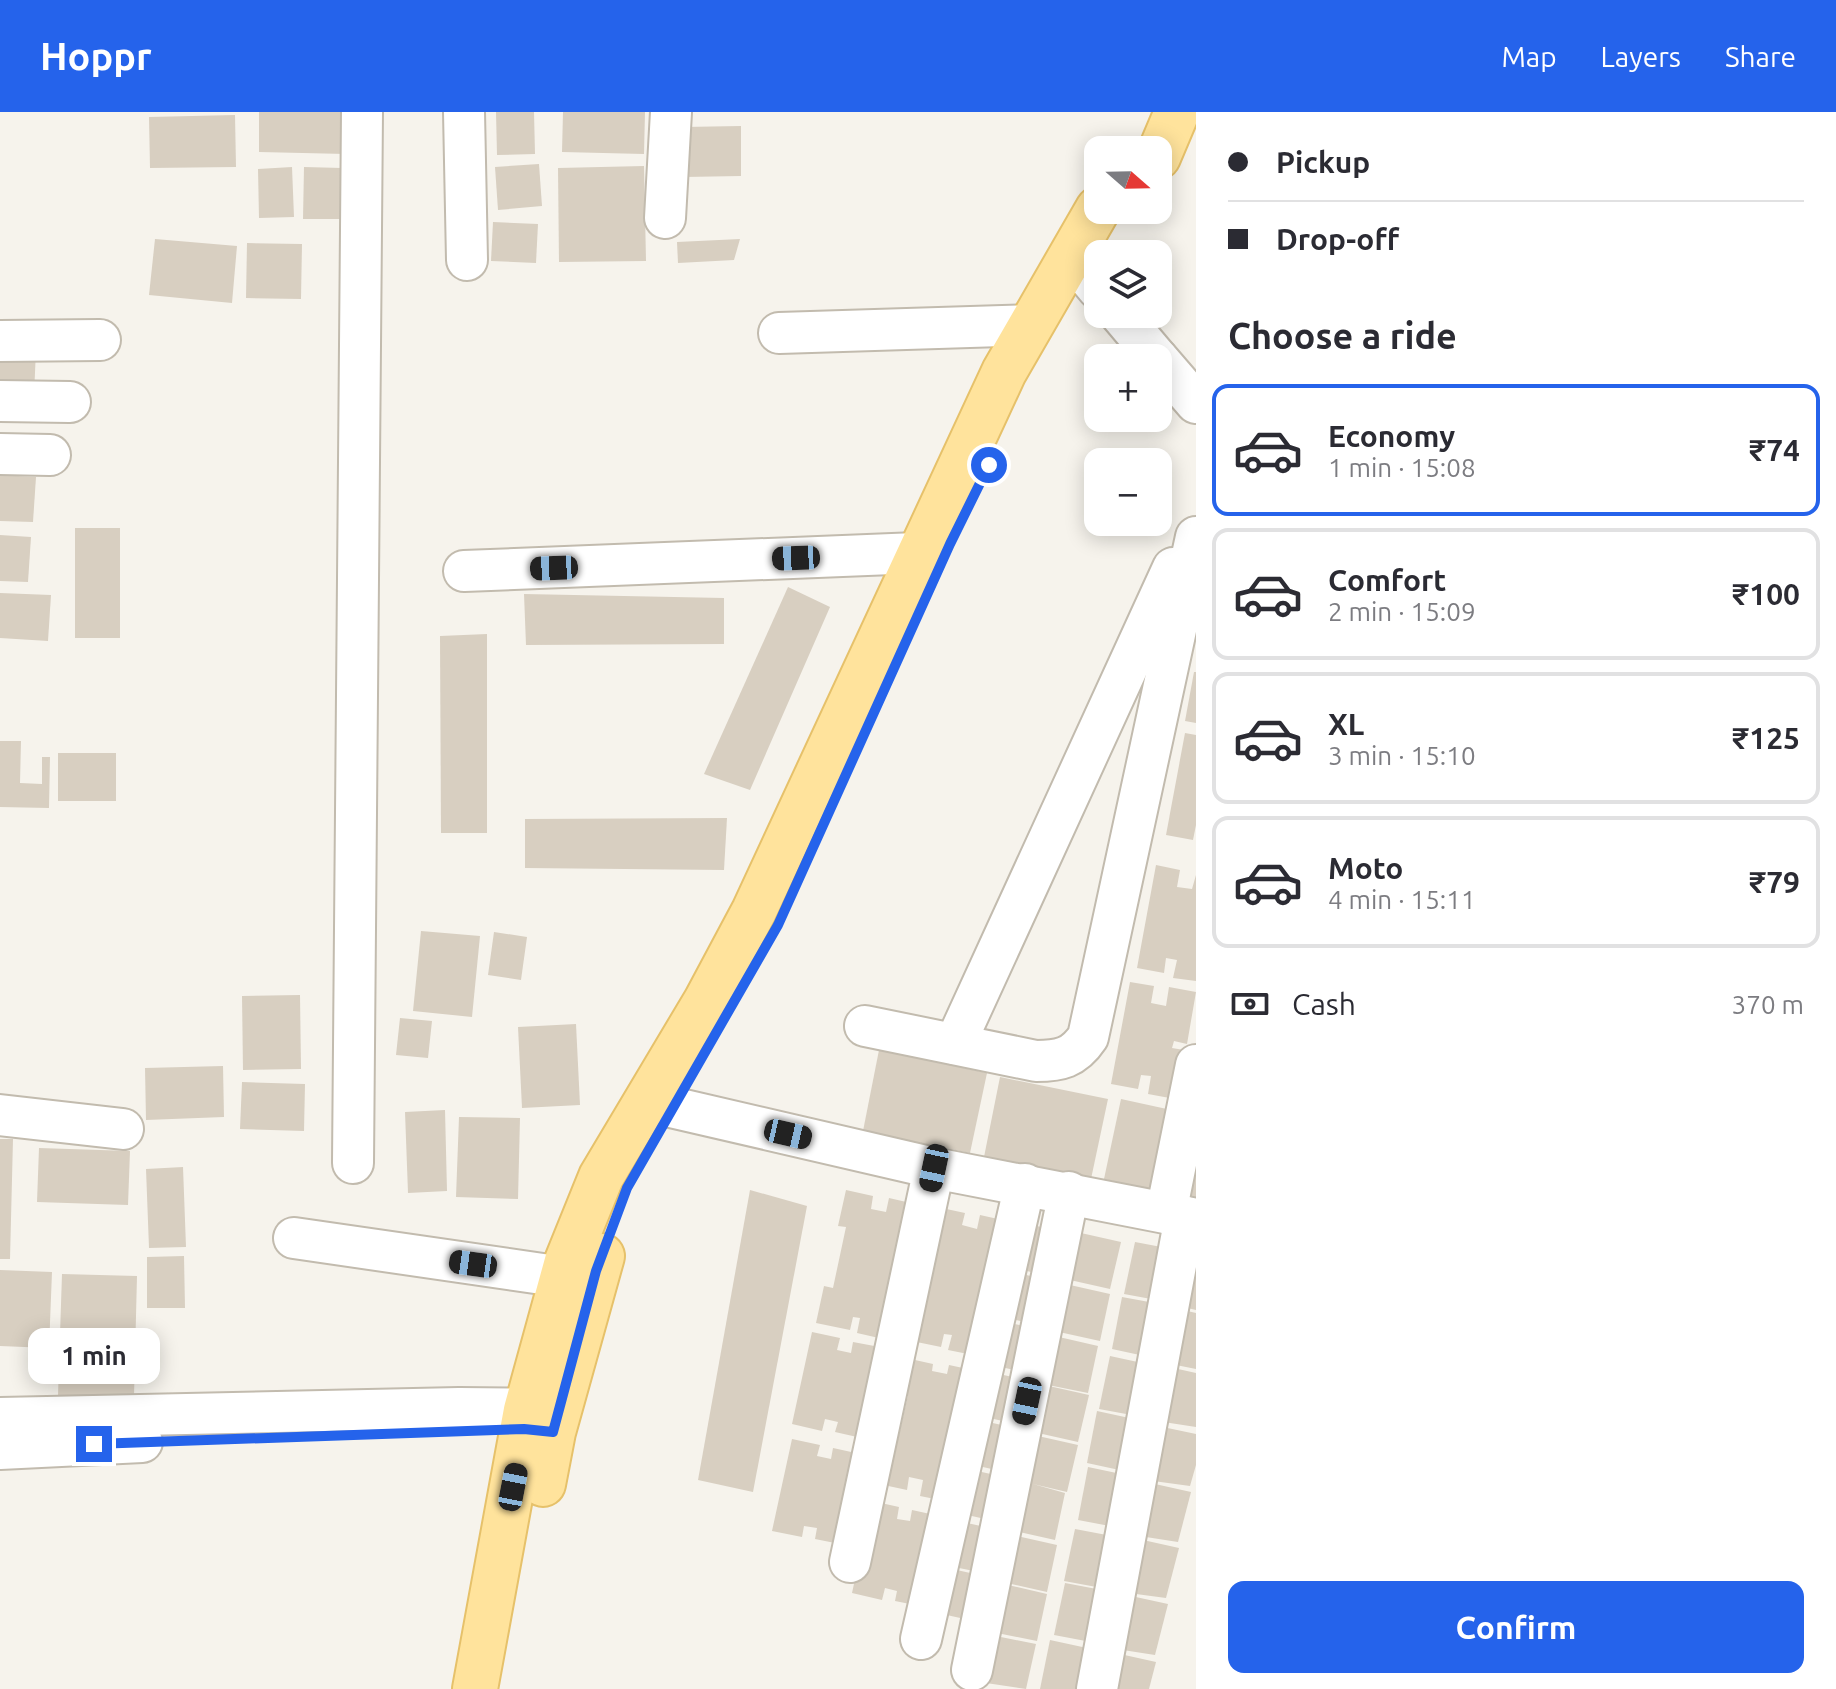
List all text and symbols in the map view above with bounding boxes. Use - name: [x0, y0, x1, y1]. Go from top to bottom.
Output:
- text: Hoppr: [40, 35, 152, 77]
- text: Map: [1501, 41, 1557, 72]
- text: Layers: [1601, 41, 1681, 72]
- text: Share: [1725, 41, 1796, 72]
- north arrow: [1084, 136, 1172, 224]
- map controls: [1084, 136, 1172, 536]
- text: Pickup: [1276, 145, 1370, 179]
- text: Drop-off: [1276, 222, 1399, 256]
- button: layers: [1084, 240, 1172, 328]
- text: Choose a ride: [1228, 315, 1457, 356]
- button: +: [1084, 344, 1172, 432]
- icon: car: [1232, 414, 1304, 486]
- text: Economy: [1328, 419, 1455, 453]
- text: ₹74: [1749, 433, 1800, 467]
- route start: [971, 447, 1007, 483]
- button: −: [1084, 448, 1172, 536]
- text: 1 min · 15:08: [1328, 453, 1476, 482]
- car: [772, 545, 820, 571]
- car: [530, 555, 578, 581]
- icon: car: [1232, 558, 1304, 630]
- text: Comfort: [1328, 563, 1446, 597]
- text: ₹100: [1732, 577, 1800, 611]
- text: 2 min · 15:09: [1328, 597, 1476, 626]
- icon: car: [1232, 702, 1304, 774]
- text: XL: [1328, 707, 1364, 741]
- text: ₹125: [1732, 721, 1800, 755]
- text: 3 min · 15:10: [1328, 741, 1476, 770]
- icon: car: [1232, 846, 1304, 918]
- text: Moto: [1328, 851, 1403, 885]
- text: ₹79: [1749, 865, 1800, 899]
- text: 4 min · 15:11: [1328, 885, 1476, 914]
- icon: cash: [1228, 982, 1272, 1026]
- text: Cash: [1292, 987, 1356, 1021]
- text: 370 m: [1732, 990, 1804, 1019]
- car: [762, 1117, 814, 1151]
- car: [917, 1142, 951, 1194]
- car: [448, 1249, 498, 1279]
- callout: 1 min: [28, 1328, 160, 1384]
- text: 1 min: [61, 1341, 127, 1370]
- car: [1010, 1375, 1044, 1427]
- route end: [76, 1426, 112, 1462]
- car: [497, 1461, 529, 1513]
- button: Confirm: [1228, 1581, 1804, 1673]

